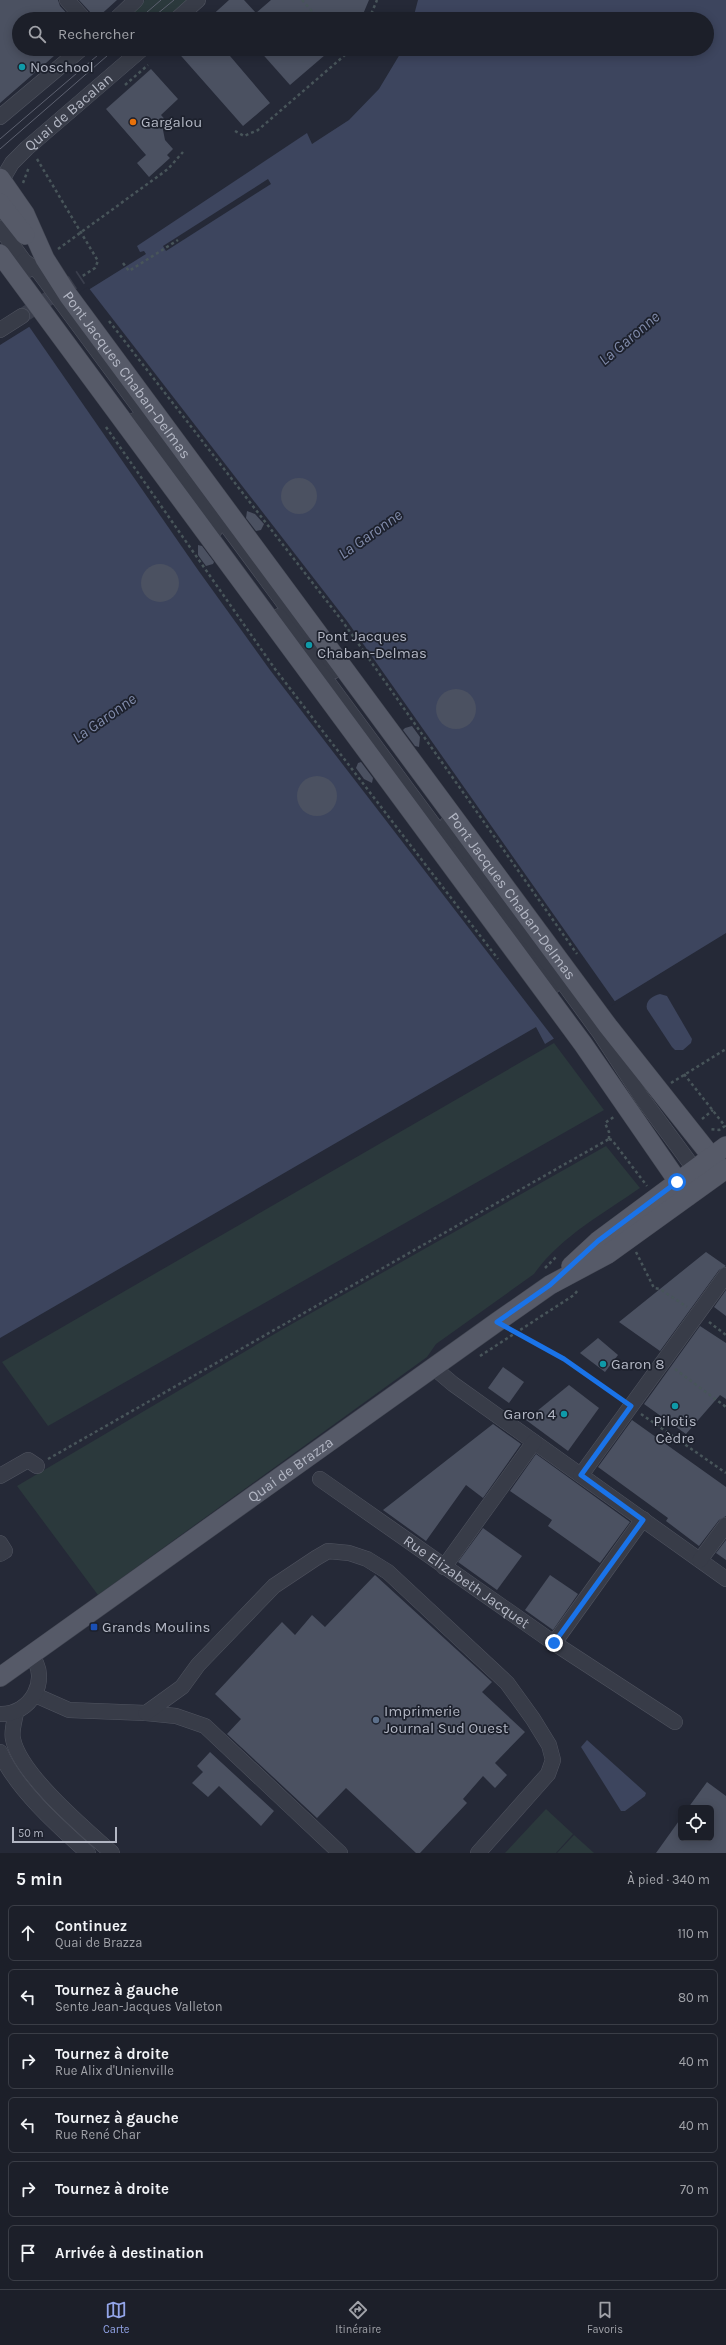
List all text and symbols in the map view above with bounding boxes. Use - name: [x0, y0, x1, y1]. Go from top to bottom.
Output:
- search box: [12, 12, 714, 56]
- icon: search: [26, 23, 48, 45]
- text: Rechercher: [58, 25, 135, 43]
- place label: Noschool: [30, 58, 94, 76]
- marker: Noschool: [17, 62, 27, 72]
- street label: Quai de Bacalan: [21, 69, 116, 155]
- place label: Gargalou: [141, 113, 202, 131]
- marker: Gargalou: [128, 117, 138, 127]
- street label: Pont Jacques Chaban-Delmas: [59, 287, 195, 462]
- water label: La Garonne: [595, 307, 664, 369]
- water label: La Garonne: [334, 505, 406, 563]
- place label: Pont Jacques Chaban-Delmas: [317, 627, 427, 662]
- marker: Pont Jacques Chaban-Delmas: [304, 640, 314, 650]
- water label: La Garonne: [68, 689, 140, 747]
- street label: Pont Jacques Chaban-Delmas: [444, 809, 580, 983]
- route start: [668, 1173, 686, 1191]
- place label: Garon 8: [611, 1355, 664, 1373]
- marker: Garon 8: [598, 1359, 608, 1369]
- marker: Pilotis Cèdre: [670, 1401, 680, 1411]
- place label: Garon 4: [503, 1405, 557, 1423]
- marker: Garon 4: [559, 1409, 569, 1419]
- place label: Pilotis Cèdre: [653, 1412, 697, 1447]
- street label: Quai de Brazza: [244, 1433, 337, 1506]
- street label: Rue Elizabeth Jacquet: [400, 1531, 534, 1632]
- place label: Grands Moulins: [102, 1618, 210, 1636]
- marker: Grands Moulins: [89, 1622, 99, 1632]
- route end: [545, 1634, 563, 1652]
- place label: Imprimerie Journal Sud Ouest: [384, 1702, 509, 1737]
- marker: Imprimerie Journal Sud Ouest: [371, 1715, 381, 1725]
- map controls: [678, 1805, 714, 1841]
- button: locate: [678, 1805, 714, 1841]
- scale bar: [12, 1825, 117, 1844]
- text: 50 m: [18, 1827, 44, 1840]
- text: 5 min: [16, 1869, 63, 1889]
- text: À pied · 340 m: [627, 1872, 710, 1887]
- text: Continuez: [55, 1917, 127, 1935]
- icon: ahead: [17, 1922, 39, 1944]
- text: 110 m: [677, 1926, 709, 1941]
- text: Quai de Brazza: [55, 1935, 142, 1950]
- text: Tournez à gauche: [55, 1981, 179, 1999]
- icon: left: [17, 1986, 39, 2008]
- text: 80 m: [678, 1990, 709, 2005]
- text: Sente Jean-Jacques Valleton: [55, 1999, 223, 2014]
- text: Tournez à droite: [55, 2045, 169, 2063]
- icon: right: [17, 2050, 39, 2072]
- text: 40 m: [679, 2054, 709, 2069]
- text: Rue Alix d'Unienville: [55, 2063, 174, 2078]
- text: Tournez à gauche: [55, 2109, 179, 2127]
- icon: left: [17, 2114, 39, 2136]
- text: 40 m: [679, 2118, 709, 2133]
- text: Rue René Char: [55, 2127, 141, 2142]
- icon: right: [17, 2178, 39, 2200]
- text: Tournez à droite: [55, 2180, 169, 2198]
- text: 70 m: [680, 2182, 709, 2197]
- icon: arrive: [17, 2242, 39, 2264]
- text: Arrivée à destination: [55, 2244, 204, 2262]
- tab: Carte: [103, 2299, 129, 2336]
- tab: Itinéraire: [335, 2299, 381, 2336]
- tab: Favoris: [587, 2299, 623, 2336]

